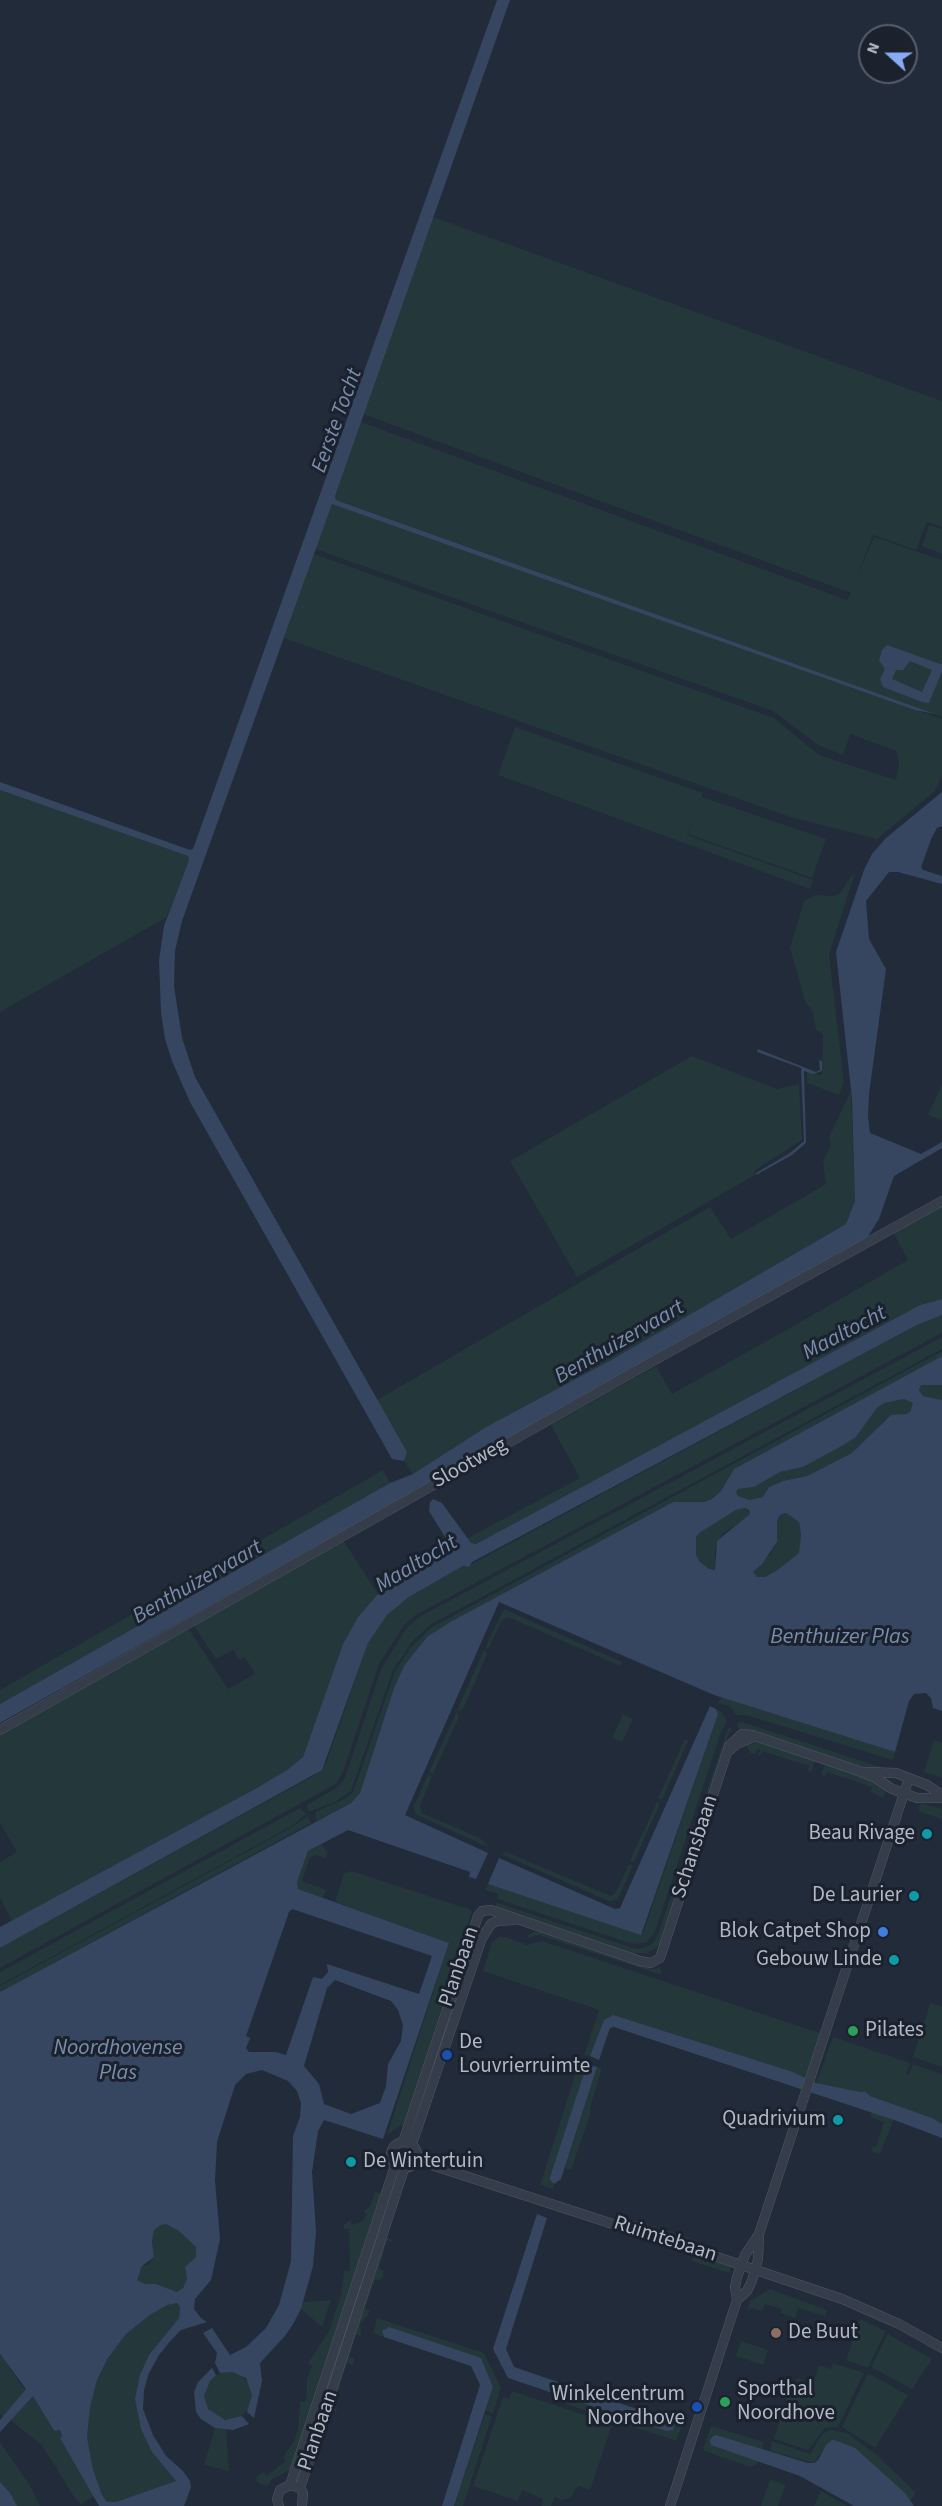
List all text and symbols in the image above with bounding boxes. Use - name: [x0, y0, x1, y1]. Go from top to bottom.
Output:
- north arrow: [858, 24, 918, 84]
- text: N: [861, 39, 885, 57]
- water label: Eerste Tocht: [307, 365, 369, 477]
- water label: Benthuizervaart: [551, 1295, 689, 1391]
- water label: Maaltocht: [799, 1301, 891, 1367]
- street label: Slootweg: [428, 1433, 512, 1495]
- water label: Maaltocht: [371, 1530, 463, 1600]
- water label: Benthuizervaart: [129, 1535, 267, 1631]
- water label: Benthuizer Plas: [770, 1625, 910, 1651]
- street label: Schansbaan: [667, 1792, 725, 1902]
- place label: Beau Rivage: [809, 1821, 915, 1847]
- marker: Beau Rivage: [920, 1827, 934, 1841]
- place label: De Laurier: [812, 1883, 902, 1909]
- marker: De Laurier: [907, 1889, 921, 1903]
- place label: Blok Catpet Shop: [719, 1919, 871, 1945]
- street label: Planbaan: [435, 1924, 485, 2010]
- marker: Blok Catpet Shop: [876, 1925, 890, 1939]
- place label: Gebouw Linde: [756, 1947, 882, 1973]
- marker: Gebouw Linde: [887, 1953, 901, 1967]
- place label: Pilates: [865, 2018, 924, 2044]
- marker: Pilates: [846, 2024, 860, 2038]
- place label: De Louvrierruimte: [459, 2030, 590, 2080]
- water label: Noordhovense Plas: [53, 2036, 183, 2088]
- marker: De Louvrierruimte: [440, 2048, 454, 2062]
- place label: Quadrivium: [722, 2107, 826, 2133]
- marker: Quadrivium: [831, 2113, 845, 2127]
- place label: De Wintertuin: [363, 2149, 483, 2175]
- marker: De Wintertuin: [344, 2155, 358, 2169]
- street label: Ruimtebaan: [610, 2211, 720, 2269]
- place label: De Buut: [788, 2320, 858, 2346]
- marker: De Buut: [769, 2326, 783, 2340]
- place label: Sporthal Noordhove: [737, 2377, 835, 2427]
- place label: Winkelcentrum Noordhove: [552, 2382, 685, 2432]
- street label: Planbaan: [294, 2388, 344, 2474]
- marker: Sporthal Noordhove: [718, 2395, 732, 2409]
- marker: Winkelcentrum Noordhove: [690, 2400, 704, 2414]

